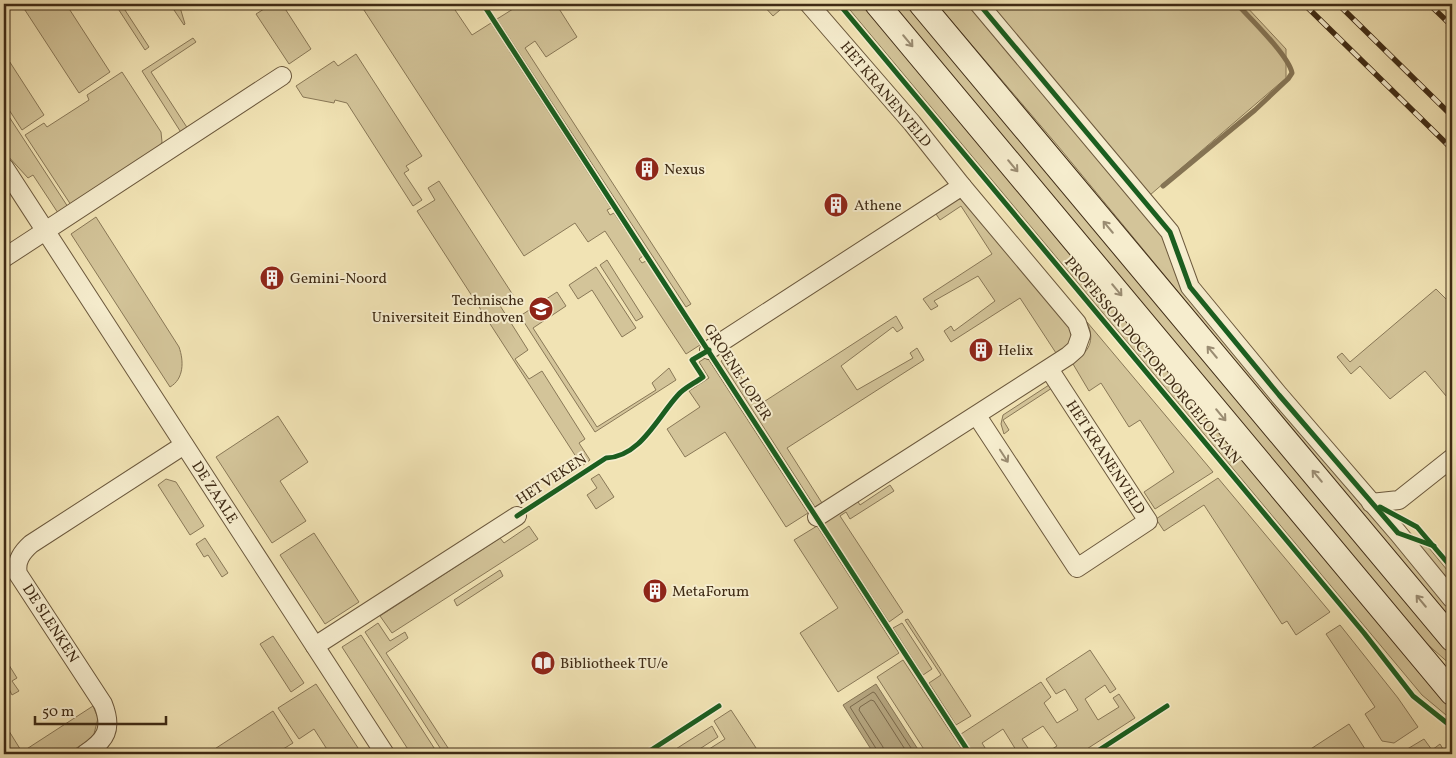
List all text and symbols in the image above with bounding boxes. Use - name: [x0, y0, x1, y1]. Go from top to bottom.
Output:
- one-way arrow: [903, 34, 914, 47]
- street label: HET KRANENVELD: [834, 38, 935, 152]
- building icon: Nexus: [634, 156, 660, 182]
- one-way arrow: [1007, 159, 1018, 172]
- place label: Nexus: [664, 160, 705, 181]
- building icon: Athene: [823, 192, 849, 218]
- place label: Athene: [854, 196, 902, 217]
- one-way arrow: [1103, 221, 1114, 234]
- street label: PROFESSOR DOCTOR DORGELOLAAN: [1059, 253, 1245, 469]
- building icon: Gemini-Noord: [259, 265, 285, 291]
- place label: Gemini-Noord: [290, 269, 387, 290]
- one-way arrow: [1111, 284, 1122, 297]
- place label: Technische Universiteit Eindhoven: [372, 291, 524, 329]
- school or university icon: Technische Universiteit Eindhoven: [528, 296, 554, 322]
- street label: GROENE LOPER: [698, 320, 776, 425]
- building icon: Helix: [968, 337, 994, 363]
- place label: Helix: [998, 341, 1033, 362]
- one-way arrow: [1207, 346, 1218, 359]
- street label: HET KRANENVELD: [1060, 397, 1150, 519]
- one-way arrow: [1216, 408, 1227, 421]
- one-way arrow: [999, 449, 1009, 463]
- street label: HET VEKEN: [512, 450, 591, 511]
- street label: DE ZAALE: [186, 457, 242, 528]
- one-way arrow: [1311, 470, 1322, 483]
- building icon: MetaForum: [642, 578, 668, 604]
- street label: DE SLENKEN: [16, 580, 83, 667]
- place label: MetaForum: [672, 582, 749, 603]
- one-way arrow: [1416, 595, 1427, 608]
- library icon: Bibliotheek TU/e: [530, 650, 556, 676]
- place label: Bibliotheek TU/e: [560, 654, 668, 675]
- scale bar: [35, 693, 166, 725]
- text: 50 m: [42, 702, 74, 723]

